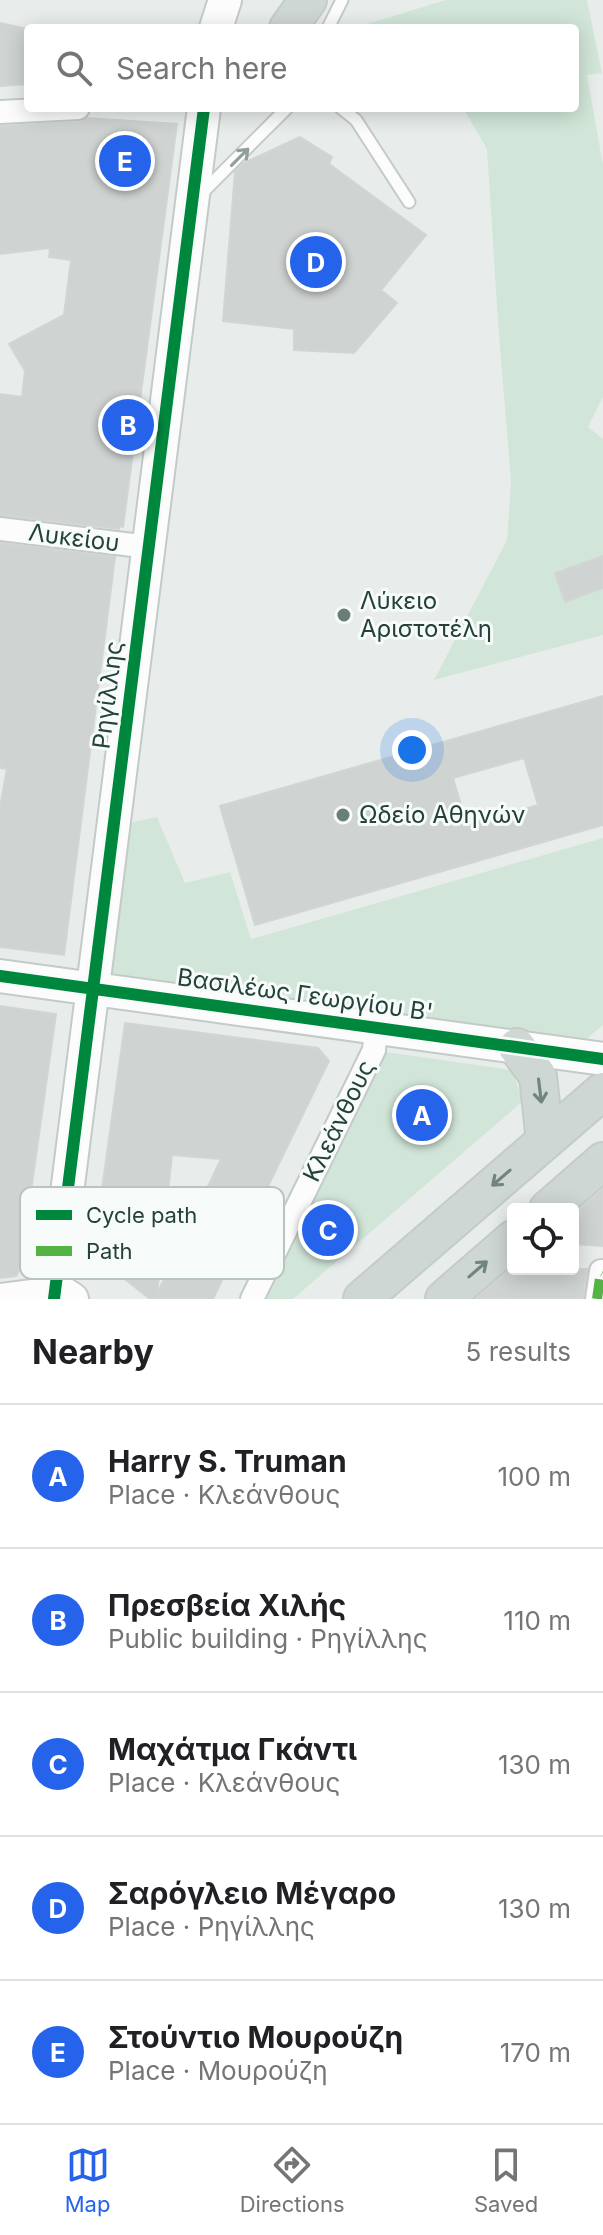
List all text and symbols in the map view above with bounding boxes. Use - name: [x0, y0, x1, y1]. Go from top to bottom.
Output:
- search box: [24, 24, 579, 112]
- icon: search: [52, 46, 96, 90]
- text: Search here: [116, 50, 288, 86]
- pin: E: [99, 131, 151, 191]
- one-way arrow: [230, 148, 249, 167]
- pin: D: [290, 232, 342, 292]
- pin: B: [102, 395, 154, 455]
- street label: Λυκείου: [27, 518, 121, 557]
- place label: Λύκειο Αριστοτέλη: [360, 586, 492, 643]
- marker: Λύκειο Αριστοτέλη: [335, 606, 353, 624]
- street label: Ρηγίλλης: [87, 639, 128, 750]
- your location: [392, 730, 432, 770]
- place label: Ωδείο Αθηνών: [359, 800, 525, 829]
- marker: Ωδείο Αθηνών: [334, 806, 352, 824]
- street label: Βασιλέως Γεωργίου Β': [175, 962, 435, 1027]
- street label: Κλεάνθους: [297, 1055, 380, 1186]
- one-way arrow: [533, 1077, 548, 1103]
- pin: A: [396, 1085, 448, 1145]
- one-way arrow: [492, 1169, 512, 1187]
- legend: [20, 1187, 284, 1279]
- pin: C: [302, 1200, 354, 1260]
- text: Cycle path: [86, 1202, 197, 1228]
- map controls: [507, 1203, 579, 1275]
- button: locate: [507, 1203, 579, 1275]
- text: Path: [86, 1238, 133, 1264]
- one-way arrow: [468, 1260, 488, 1278]
- text: Nearby: [32, 1331, 154, 1372]
- text: 5 results: [466, 1336, 571, 1367]
- text: Harry S. Truman: [108, 1443, 347, 1479]
- text: A: [48, 1461, 68, 1492]
- text: 100 m: [498, 1461, 571, 1492]
- text: Place · Κλεάνθους: [108, 1479, 340, 1510]
- text: Πρεσβεία Χιλής: [108, 1587, 346, 1623]
- text: B: [49, 1605, 67, 1636]
- text: 110 m: [503, 1605, 571, 1636]
- text: Public building · Ρηγίλλης: [108, 1623, 427, 1654]
- text: Μαχάτμα Γκάντι: [108, 1731, 357, 1767]
- text: C: [48, 1749, 68, 1780]
- text: 130 m: [498, 1749, 571, 1780]
- text: Place · Κλεάνθους: [108, 1767, 340, 1798]
- text: Σαρόγλειο Μέγαρο: [108, 1875, 396, 1911]
- text: D: [49, 1893, 67, 1924]
- text: 130 m: [498, 1893, 571, 1924]
- text: Place · Ρηγίλλης: [108, 1911, 315, 1942]
- text: Στούντιο Μουρούζη: [108, 2019, 403, 2055]
- text: E: [50, 2037, 66, 2068]
- text: 170 m: [500, 2037, 571, 2068]
- text: Place · Μουρούζη: [108, 2055, 328, 2086]
- tab: Map: [65, 2143, 110, 2217]
- tab: Directions: [240, 2143, 345, 2217]
- tab: Saved: [474, 2143, 538, 2217]

